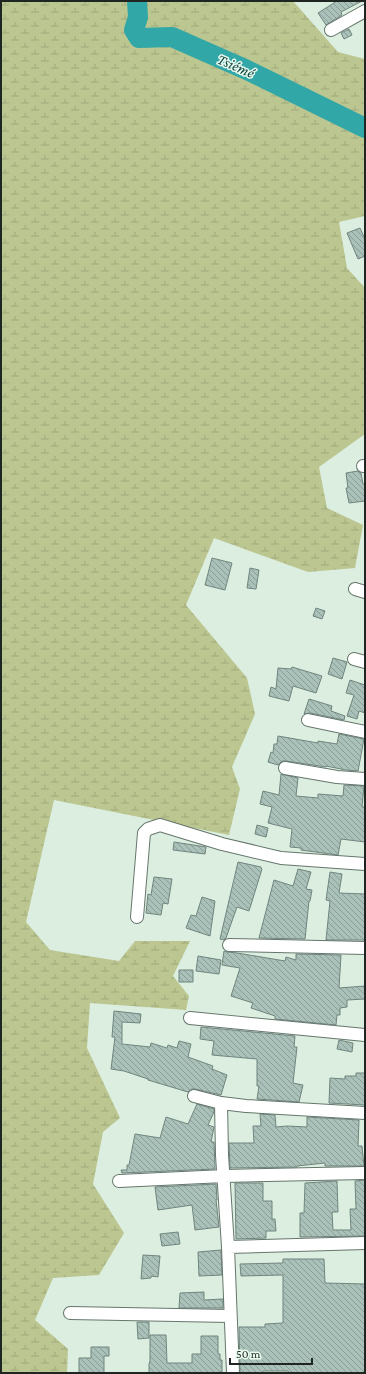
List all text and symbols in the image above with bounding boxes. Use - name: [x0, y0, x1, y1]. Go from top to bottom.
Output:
- water label: Tsiémé: [215, 51, 258, 82]
- scale bar: [230, 1340, 312, 1366]
- text: 50 m: [236, 1347, 261, 1361]

